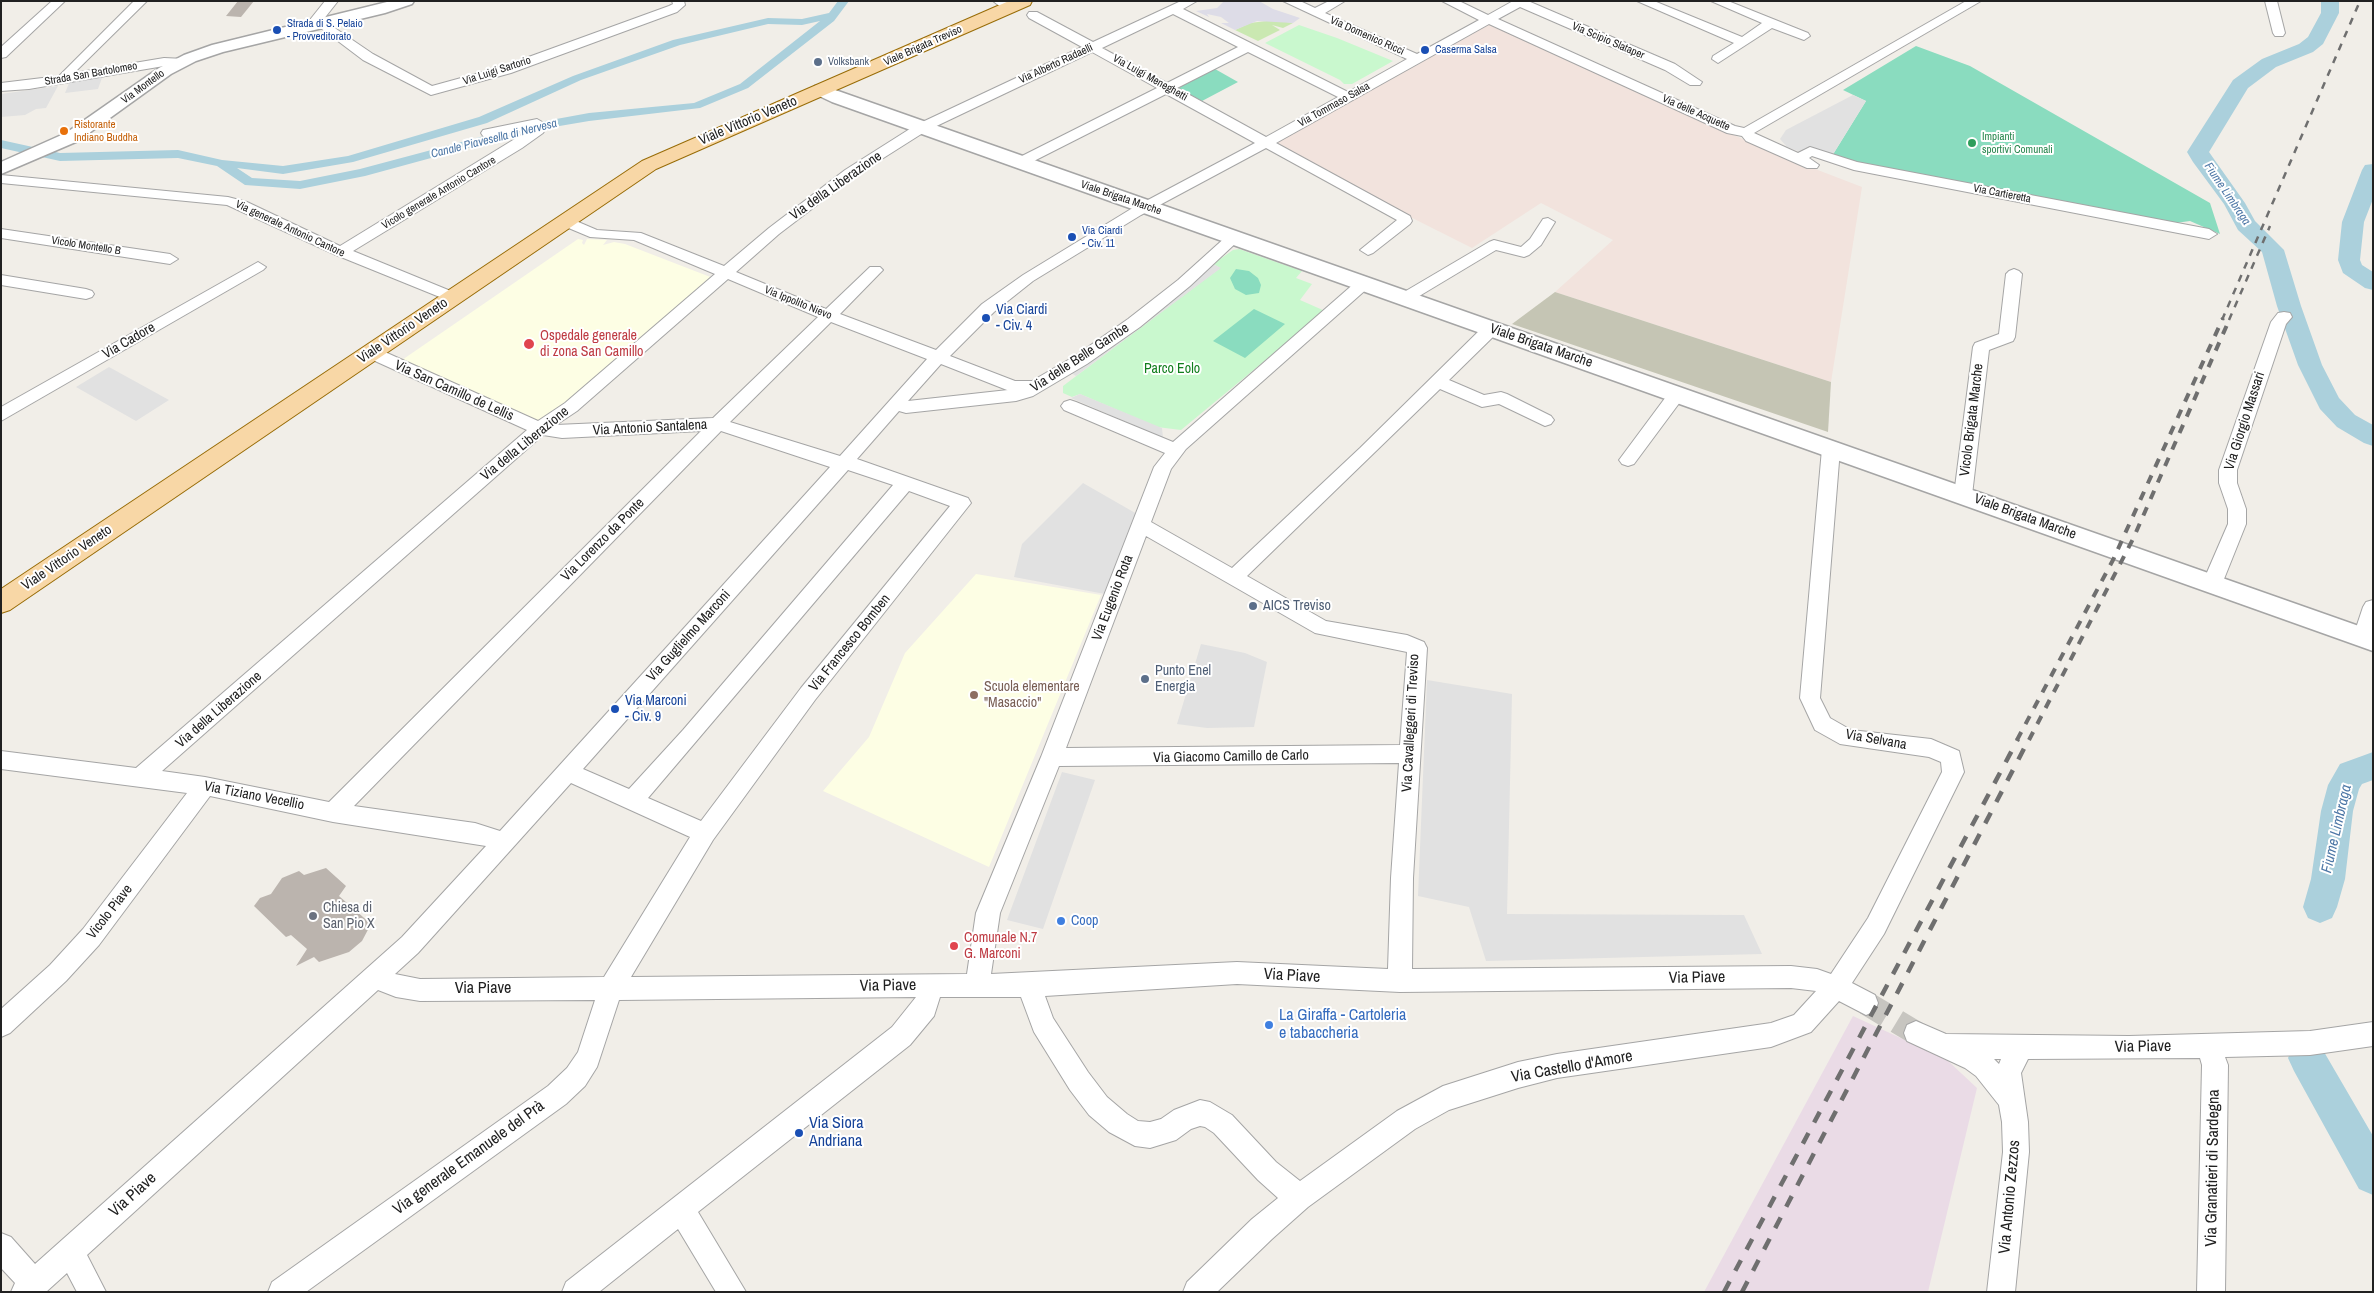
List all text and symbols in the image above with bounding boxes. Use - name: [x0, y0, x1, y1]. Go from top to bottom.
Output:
- street label: Via Domenico Ricci: [1328, 14, 1406, 58]
- place label: Strada di S. Pelaio - Provveditorato: [287, 17, 363, 43]
- street label: Via Scipio Slataper: [1570, 20, 1646, 62]
- street label: Viale Brigata Treviso: [882, 23, 964, 69]
- marker: Strada di S. Pelaio - Provveditorato: [271, 24, 283, 36]
- street label: Via Alberto Radaelli: [1017, 41, 1095, 87]
- place label: Caserma Salsa: [1435, 43, 1497, 57]
- marker: Caserma Salsa: [1419, 44, 1431, 56]
- street label: Via Luigi Meneghetti: [1110, 52, 1190, 104]
- street label: Via Luigi Sartorio: [461, 54, 533, 88]
- place label: Volksbank: [828, 55, 869, 69]
- marker: Volksbank: [812, 56, 824, 68]
- street label: Strada San Bartolomeo: [44, 59, 138, 89]
- street label: Via Montello: [119, 67, 167, 107]
- street label: Via Tommaso Salsa: [1296, 80, 1372, 130]
- street label: Via delle Acquette: [1660, 92, 1732, 134]
- street label: Viale Vittorio Veneto: [696, 93, 800, 149]
- water label: Canale Piavesella di Nervesa: [429, 116, 559, 162]
- place label: Ristorante Indiano Buddha: [74, 118, 138, 144]
- marker: Ristorante Indiano Buddha: [58, 125, 70, 137]
- place label: Impianti sportivi Comunali: [1982, 130, 2053, 156]
- marker: Impianti sportivi Comunali: [1966, 137, 1978, 149]
- street label: Via della Liberazione: [787, 148, 885, 224]
- street label: Vicolo generale Antonio Cantore: [380, 154, 498, 232]
- water label: Fiume Limbraga: [2201, 160, 2253, 228]
- street label: Viale Brigata Marche: [1079, 178, 1163, 218]
- street label: Via Cartieretta: [1972, 182, 2032, 206]
- street label: Via generale Antonio Cantore: [233, 198, 347, 260]
- place label: Via Ciardi - Civ. 11: [1082, 224, 1122, 250]
- marker: Via Ciardi - Civ. 11: [1066, 231, 1078, 243]
- street label: Vicolo Montello B: [50, 234, 122, 258]
- street label: Via Ippolito Nievo: [762, 283, 834, 323]
- street label: Viale Vittorio Veneto: [355, 295, 451, 367]
- place label: Via Ciardi - Civ. 4: [996, 302, 1047, 334]
- marker: Via Ciardi - Civ. 4: [980, 312, 992, 324]
- street label: Via Cadore: [100, 319, 158, 363]
- street label: Via delle Belle Gambe: [1028, 320, 1132, 396]
- street label: Viale Brigata Marche: [1487, 321, 1595, 371]
- place label: Ospedale generale di zona San Camillo: [540, 328, 643, 361]
- marker: Ospedale generale di zona San Camillo: [522, 337, 536, 351]
- street label: Via San Camillo de Lellis: [392, 357, 516, 425]
- park label: Parco Eolo: [1144, 361, 1200, 377]
- street label: Vicolo Brigata Marche: [1957, 363, 1987, 477]
- street label: Via Giorgio Massari: [2221, 370, 2269, 472]
- street label: Via della Liberazione: [478, 403, 572, 485]
- street label: Via Antonio Santalena: [592, 417, 708, 439]
- street label: Viale Brigata Marche: [1972, 491, 2078, 543]
- street label: Via Lorenzo da Ponte: [558, 495, 648, 585]
- street label: Viale Vittorio Veneto: [19, 522, 115, 594]
- street label: Via Eugenio Rota: [1089, 553, 1137, 643]
- street label: Via Guglielmo Marconi: [644, 587, 734, 685]
- street label: Via Francesco Bomben: [806, 591, 894, 695]
- place label: AICS Treviso: [1263, 598, 1331, 614]
- marker: AICS Treviso: [1247, 600, 1259, 612]
- street label: Via Cavalleggeri di Treviso: [1399, 653, 1423, 793]
- place label: Punto Enel Energia: [1155, 663, 1211, 696]
- street label: Via della Liberazione: [173, 668, 265, 752]
- marker: Punto Enel Energia: [1139, 673, 1151, 685]
- place label: Scuola elementare "Masaccio": [984, 679, 1080, 712]
- marker: Scuola elementare "Masaccio": [968, 689, 980, 701]
- place label: Via Marconi - Civ. 9: [625, 693, 687, 726]
- marker: Via Marconi - Civ. 9: [609, 703, 621, 715]
- street label: Via Selvana: [1844, 726, 1908, 754]
- street label: Via Giacomo Camillo de Carlo: [1153, 747, 1309, 767]
- street label: Via Tiziano Vecellio: [202, 778, 306, 814]
- water label: Fiume Limbraga: [2318, 783, 2356, 875]
- street label: Vicolo Piave: [84, 882, 136, 942]
- place label: Chiesa di San Pio X: [323, 900, 375, 932]
- marker: Chiesa di San Pio X: [307, 910, 319, 922]
- place label: Coop: [1071, 913, 1098, 929]
- marker: Coop: [1055, 915, 1067, 927]
- place label: Comunale N.7 G. Marconi: [964, 930, 1037, 962]
- marker: Comunale N.7 G. Marconi: [948, 940, 960, 952]
- street label: Via Piave: [1263, 965, 1321, 987]
- street label: Via Piave: [1669, 968, 1725, 988]
- street label: Via Piave: [860, 976, 916, 996]
- street label: Via Piave: [455, 979, 511, 999]
- place label: La Giraffa - Cartoleria e tabaccheria: [1279, 1006, 1406, 1044]
- marker: La Giraffa - Cartoleria e tabaccheria: [1263, 1019, 1275, 1031]
- street label: Via Piave: [2115, 1037, 2171, 1057]
- street label: Via Castello d'Amore: [1510, 1047, 1634, 1087]
- street label: Via Granatieri di Sardegna: [2202, 1089, 2224, 1247]
- street label: Via generale Emanuele del Prà: [390, 1097, 548, 1219]
- place label: Via Siora Andriana: [809, 1114, 863, 1152]
- marker: Via Siora Andriana: [793, 1127, 805, 1139]
- street label: Via Antonio Zezzos: [1995, 1139, 2025, 1255]
- street label: Via Piave: [106, 1169, 160, 1221]

